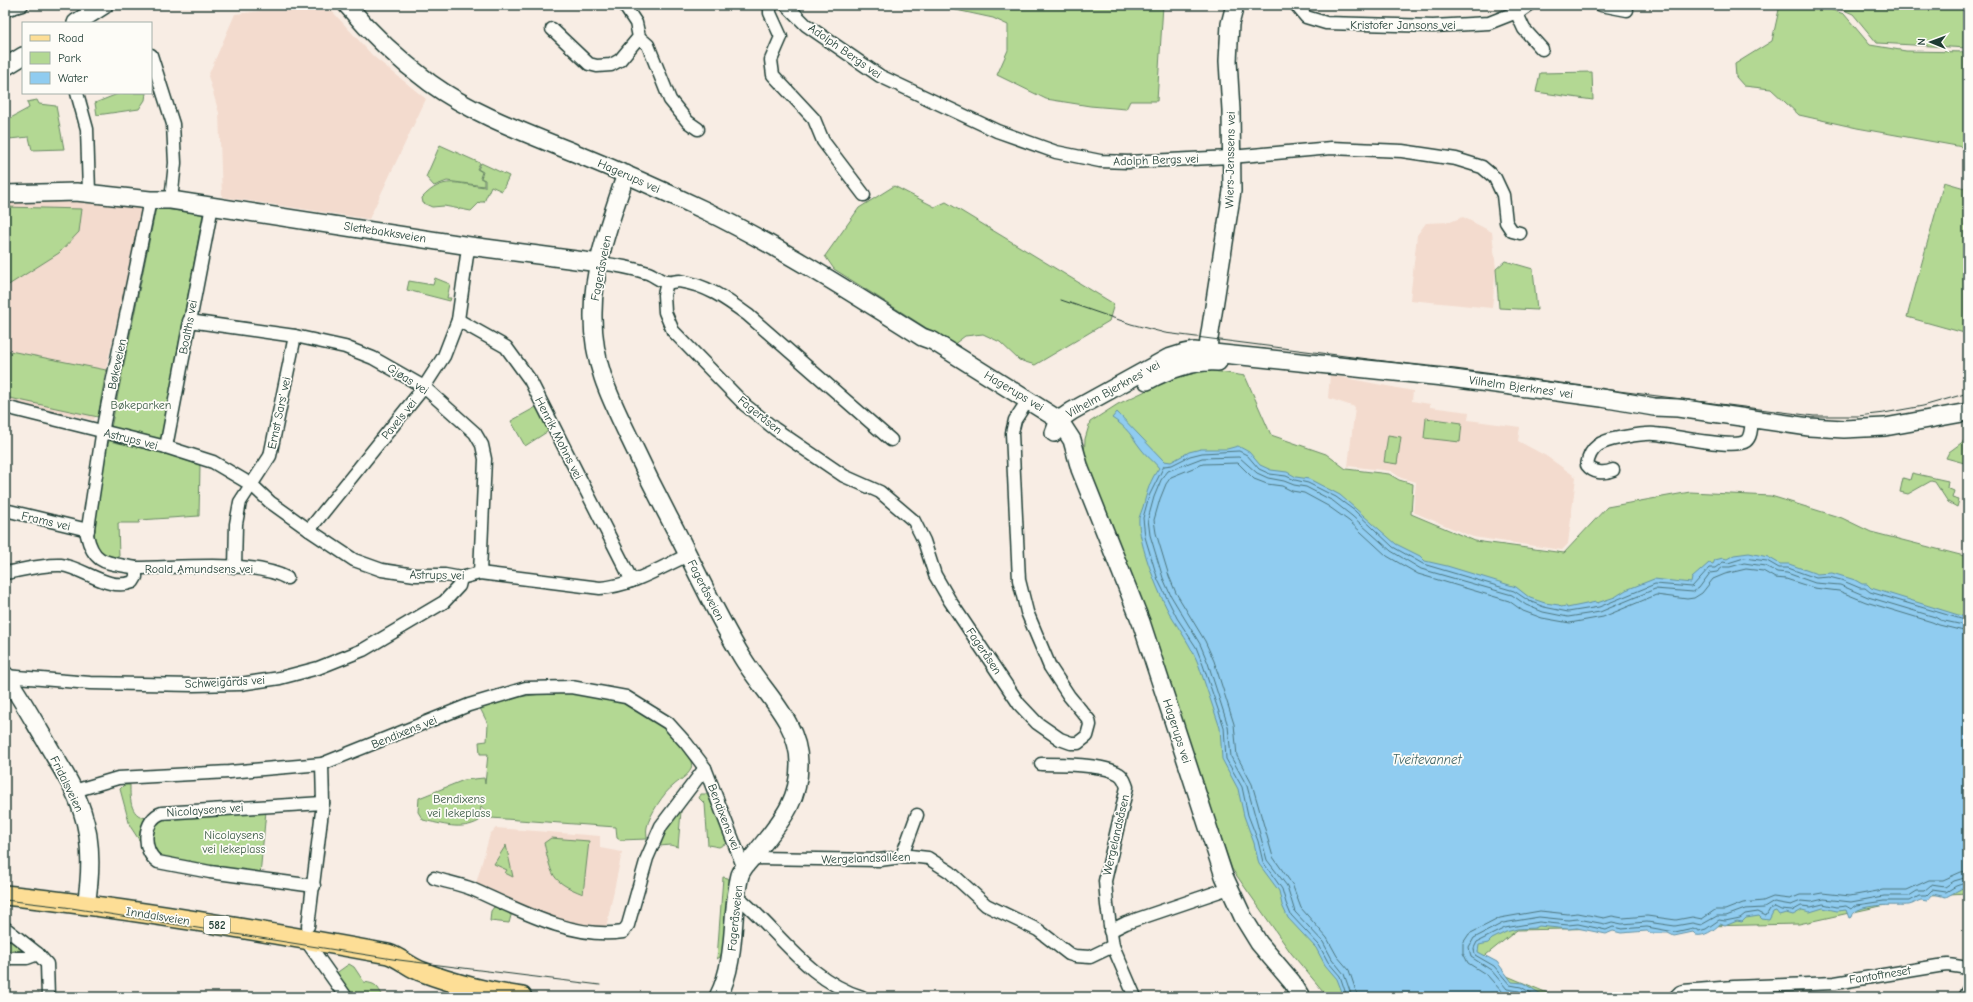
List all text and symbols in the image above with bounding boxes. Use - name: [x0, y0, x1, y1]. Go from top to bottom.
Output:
- street label: Kristofer Jansons vei: [1350, 18, 1456, 32]
- street label: Adolph Bergs vei: [806, 21, 884, 81]
- legend: [22, 22, 152, 94]
- north arrow: [1911, 22, 1951, 62]
- text: Road: [58, 31, 84, 45]
- text: N: [1915, 38, 1928, 46]
- text: Park: [58, 51, 81, 65]
- text: Water: [58, 71, 88, 85]
- street label: Wiers-Jenssens vei: [1222, 111, 1238, 209]
- street label: Adolph Bergs vei: [1113, 152, 1199, 168]
- street label: Hagerups vei: [596, 156, 662, 196]
- street label: Slettebakksveien: [343, 219, 427, 245]
- street label: Fageråsveien: [588, 234, 614, 302]
- street label: Boalths vei: [176, 299, 200, 355]
- street label: Bøkeveien: [105, 337, 129, 391]
- street label: Vilhelm Bjerknes' vei: [1064, 357, 1162, 421]
- street label: Gjøas vei: [385, 360, 431, 398]
- street label: Hagerups vei: [982, 368, 1046, 414]
- street label: Vilhelm Bjerknes' vei: [1468, 373, 1574, 401]
- street label: Ernst Sars' vei: [265, 376, 293, 450]
- street label: Fageråsen: [735, 393, 785, 437]
- street label: Henrik Mohns vei: [532, 394, 586, 482]
- street label: Pavels vei: [378, 396, 420, 442]
- park label: Bøkeparken: [111, 398, 171, 412]
- street label: Astrups vei: [103, 426, 159, 452]
- street label: Frams vei: [20, 509, 72, 533]
- street label: Fageråsveien: [685, 557, 727, 623]
- street label: Roald Amundsens vei: [145, 562, 253, 576]
- street label: Astrups vei: [409, 568, 465, 582]
- street label: Fageråsen: [963, 625, 1005, 677]
- street label: Schweigårds vei: [185, 673, 265, 691]
- street label: Hagerups vei: [1160, 697, 1194, 765]
- street label: Bendixens vei: [369, 712, 439, 752]
- water label: Tveitevannet: [1392, 752, 1463, 767]
- street label: Fridalsveien: [47, 754, 87, 814]
- street label: Bendixens vei: [705, 782, 743, 852]
- park label: Bendixens vei lekeplass: [427, 792, 490, 820]
- street label: Wergelandsåsen: [1100, 793, 1132, 877]
- street label: Nicolaysens vei: [166, 800, 244, 820]
- park label: Nicolaysens vei lekeplass: [202, 828, 265, 856]
- street label: Wergelandsalléen: [821, 849, 911, 867]
- street label: Fageråsveien: [725, 884, 745, 952]
- street label: Inndalsveien: [125, 904, 191, 928]
- road number: 582: [204, 916, 230, 934]
- street label: Fantoftneset: [1848, 963, 1912, 987]

